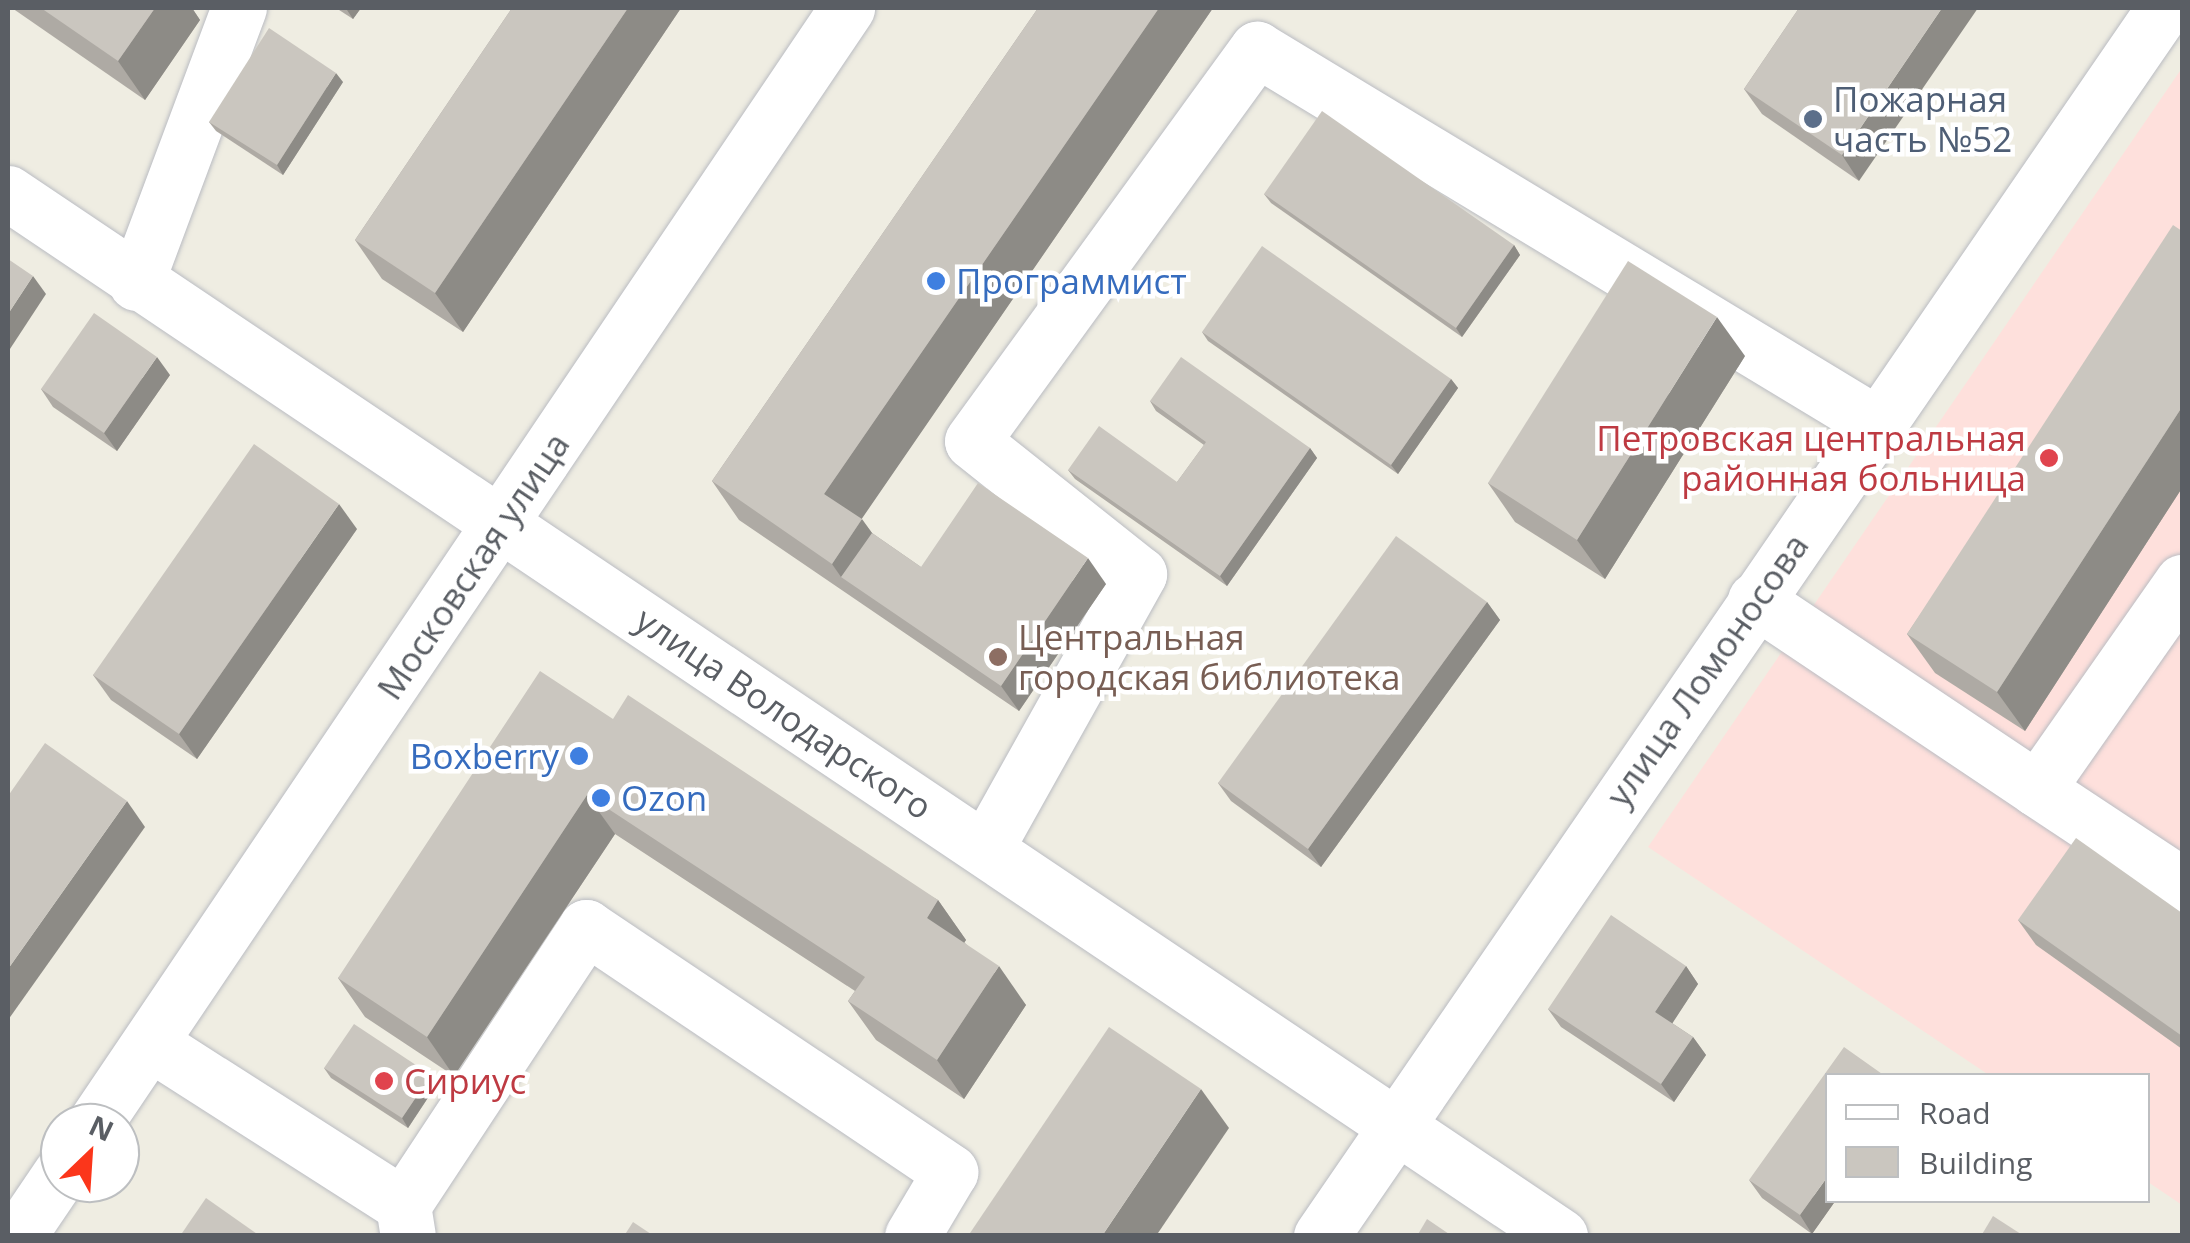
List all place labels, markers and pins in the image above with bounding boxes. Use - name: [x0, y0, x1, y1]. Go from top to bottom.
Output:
- place label: Пожарная часть №52: [1833, 78, 2012, 160]
- marker: Пожарная часть №52: [1802, 108, 1824, 130]
- place label: Программист: [956, 260, 1187, 302]
- marker: Программист: [925, 270, 947, 292]
- place label: Петровская центральная районная больница: [1596, 417, 2026, 499]
- marker: Петровская центральная районная больница: [2036, 445, 2062, 471]
- place label: Центральная городская библиотека: [1018, 616, 1400, 698]
- marker: Центральная городская библиотека: [987, 646, 1009, 668]
- place label: Boxberry: [410, 735, 559, 777]
- marker: Boxberry: [568, 745, 590, 767]
- place label: Ozon: [621, 777, 707, 819]
- marker: Ozon: [590, 787, 612, 809]
- place label: Сириус: [404, 1060, 526, 1102]
- marker: Сириус: [373, 1070, 395, 1092]

